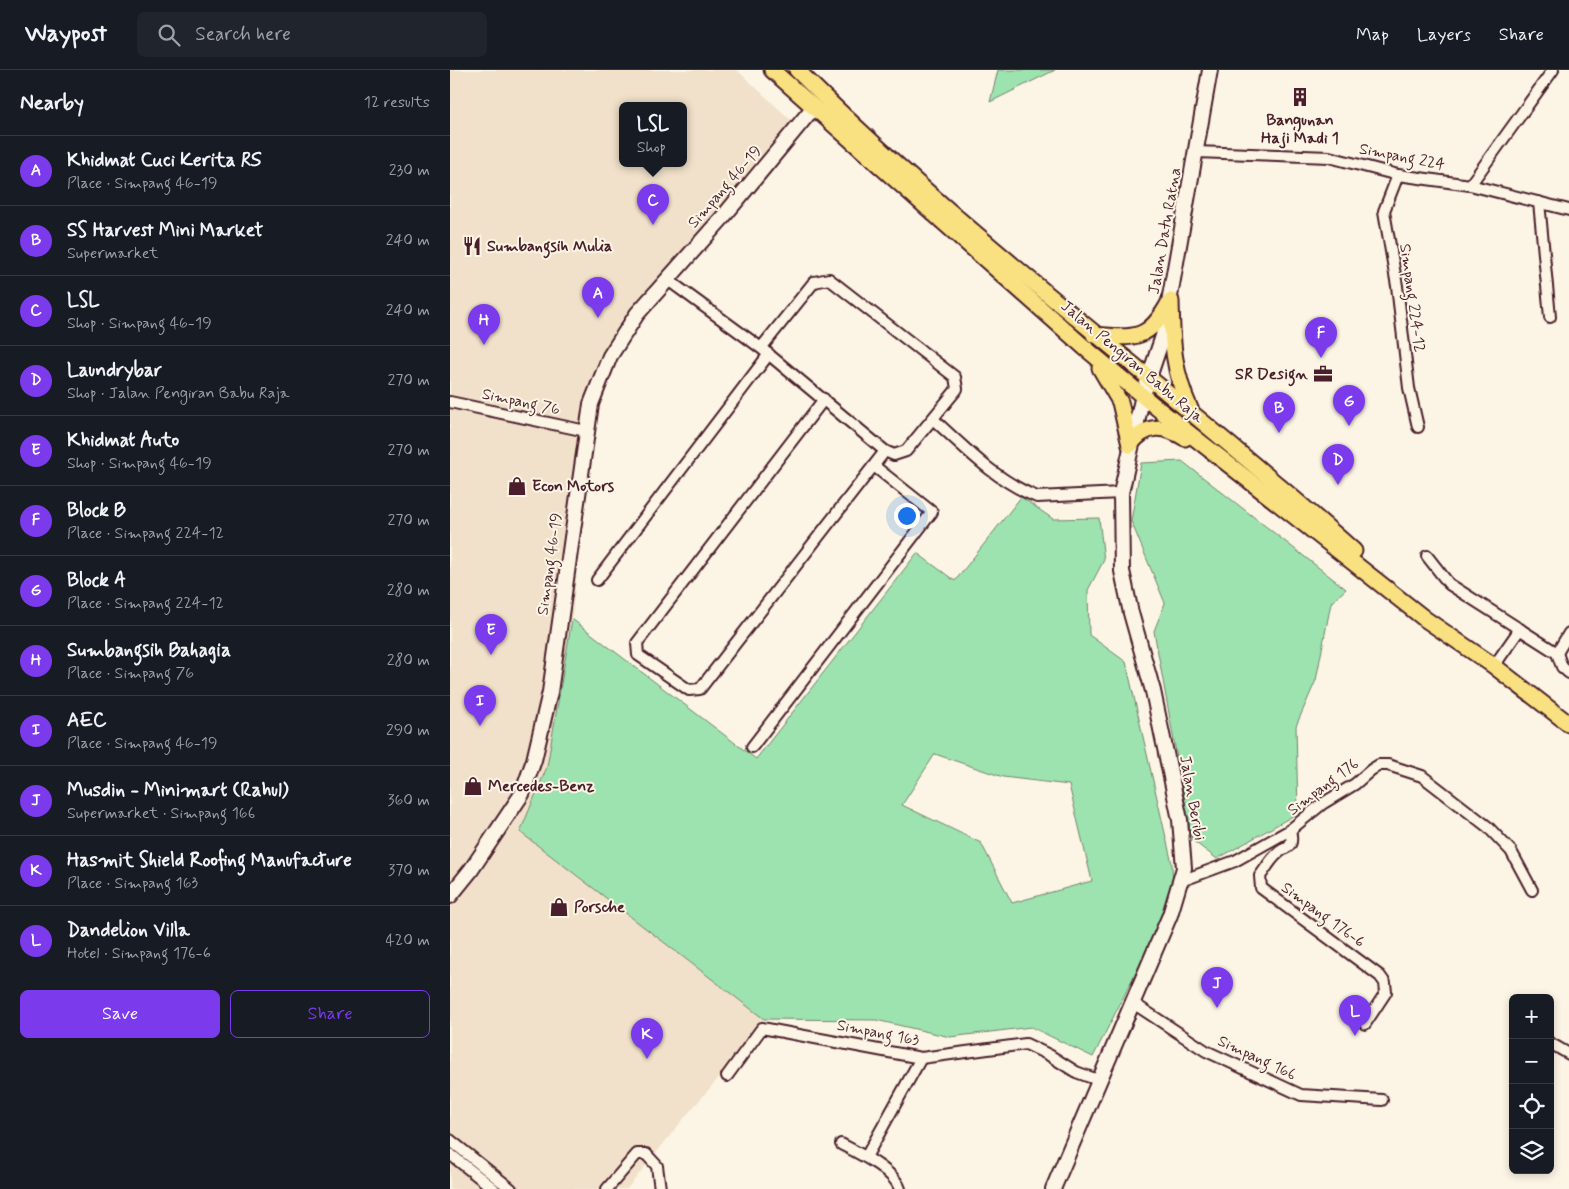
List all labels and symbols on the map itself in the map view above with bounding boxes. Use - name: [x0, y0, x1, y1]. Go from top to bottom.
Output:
- building icon: Bangunan Haji Madi 1: [1289, 86, 1311, 108]
- place label: Bangunan Haji Madi 1: [1261, 110, 1339, 149]
- street label: Simpang 224: [1357, 138, 1447, 177]
- street label: Simpang 46-19: [683, 141, 767, 233]
- street label: Jalan Datu Ratna: [1143, 166, 1187, 296]
- pin: C: [637, 184, 669, 225]
- restaurant icon: Sumbangsih Mulia: [461, 235, 483, 257]
- place label: Sumbangsih Mulia: [487, 236, 612, 259]
- street label: Simpang 224-12: [1393, 242, 1430, 354]
- pin: A: [582, 277, 614, 318]
- street label: Jalan Pengiran Babu Raja: [1055, 296, 1208, 429]
- pin: H: [468, 304, 500, 345]
- pin: F: [1305, 317, 1337, 358]
- office icon: SR Design: [1312, 363, 1334, 385]
- place label: SR Design: [1235, 364, 1308, 387]
- street label: Simpang 76: [480, 383, 562, 422]
- pin: G: [1333, 385, 1365, 426]
- pin: B: [1263, 392, 1295, 433]
- pin: D: [1322, 444, 1354, 485]
- shop icon: Econ Motors: [506, 475, 528, 497]
- place label: Econ Motors: [532, 476, 615, 497]
- your location: [894, 503, 920, 529]
- street label: Simpang 46-19: [532, 512, 569, 617]
- pin: E: [475, 614, 507, 655]
- pin: I: [464, 685, 496, 726]
- street label: Simpang 176: [1283, 753, 1363, 821]
- street label: Jalan Beribi: [1174, 754, 1210, 842]
- shop icon: Mercedes-Benz: [462, 775, 484, 797]
- place label: Mercedes-Benz: [488, 776, 594, 797]
- street label: Simpang 176-6: [1276, 877, 1369, 953]
- shop icon: Porsche: [548, 896, 570, 918]
- place label: Porsche: [574, 897, 625, 918]
- pin: J: [1201, 967, 1233, 1008]
- pin: L: [1339, 995, 1371, 1036]
- street label: Simpang 163: [835, 1015, 921, 1052]
- pin: K: [631, 1018, 663, 1059]
- street label: Simpang 166: [1214, 1031, 1300, 1086]

